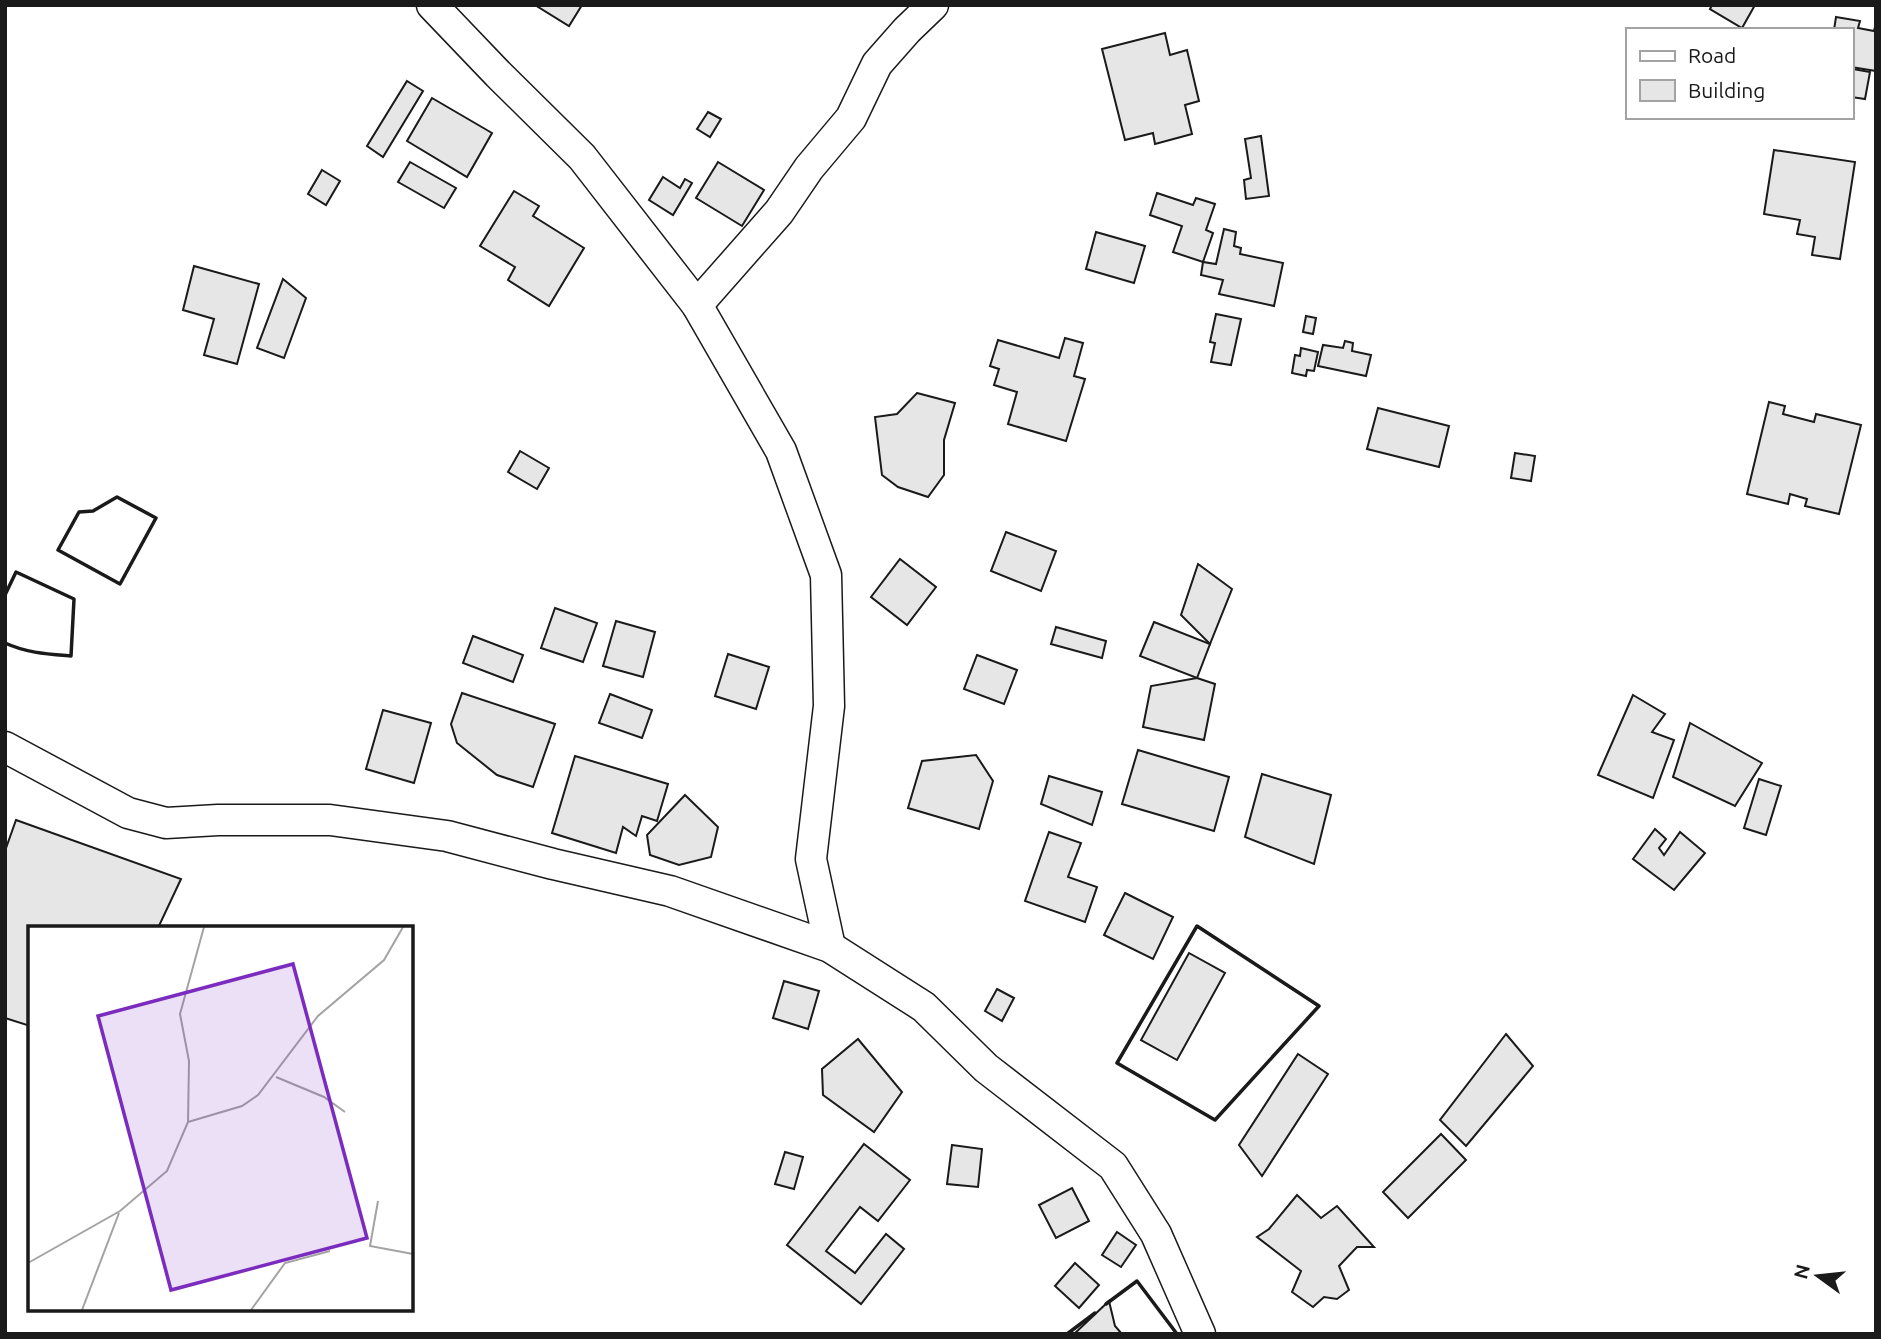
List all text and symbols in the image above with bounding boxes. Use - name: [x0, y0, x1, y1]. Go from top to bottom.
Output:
- legend: [1626, 28, 1853, 119]
- text: Road: [1688, 43, 1736, 67]
- text: Building: [1688, 78, 1765, 102]
- inset map: [28, 926, 413, 1311]
- north arrow: [1783, 1241, 1853, 1311]
- text: N: [1789, 1262, 1814, 1281]

